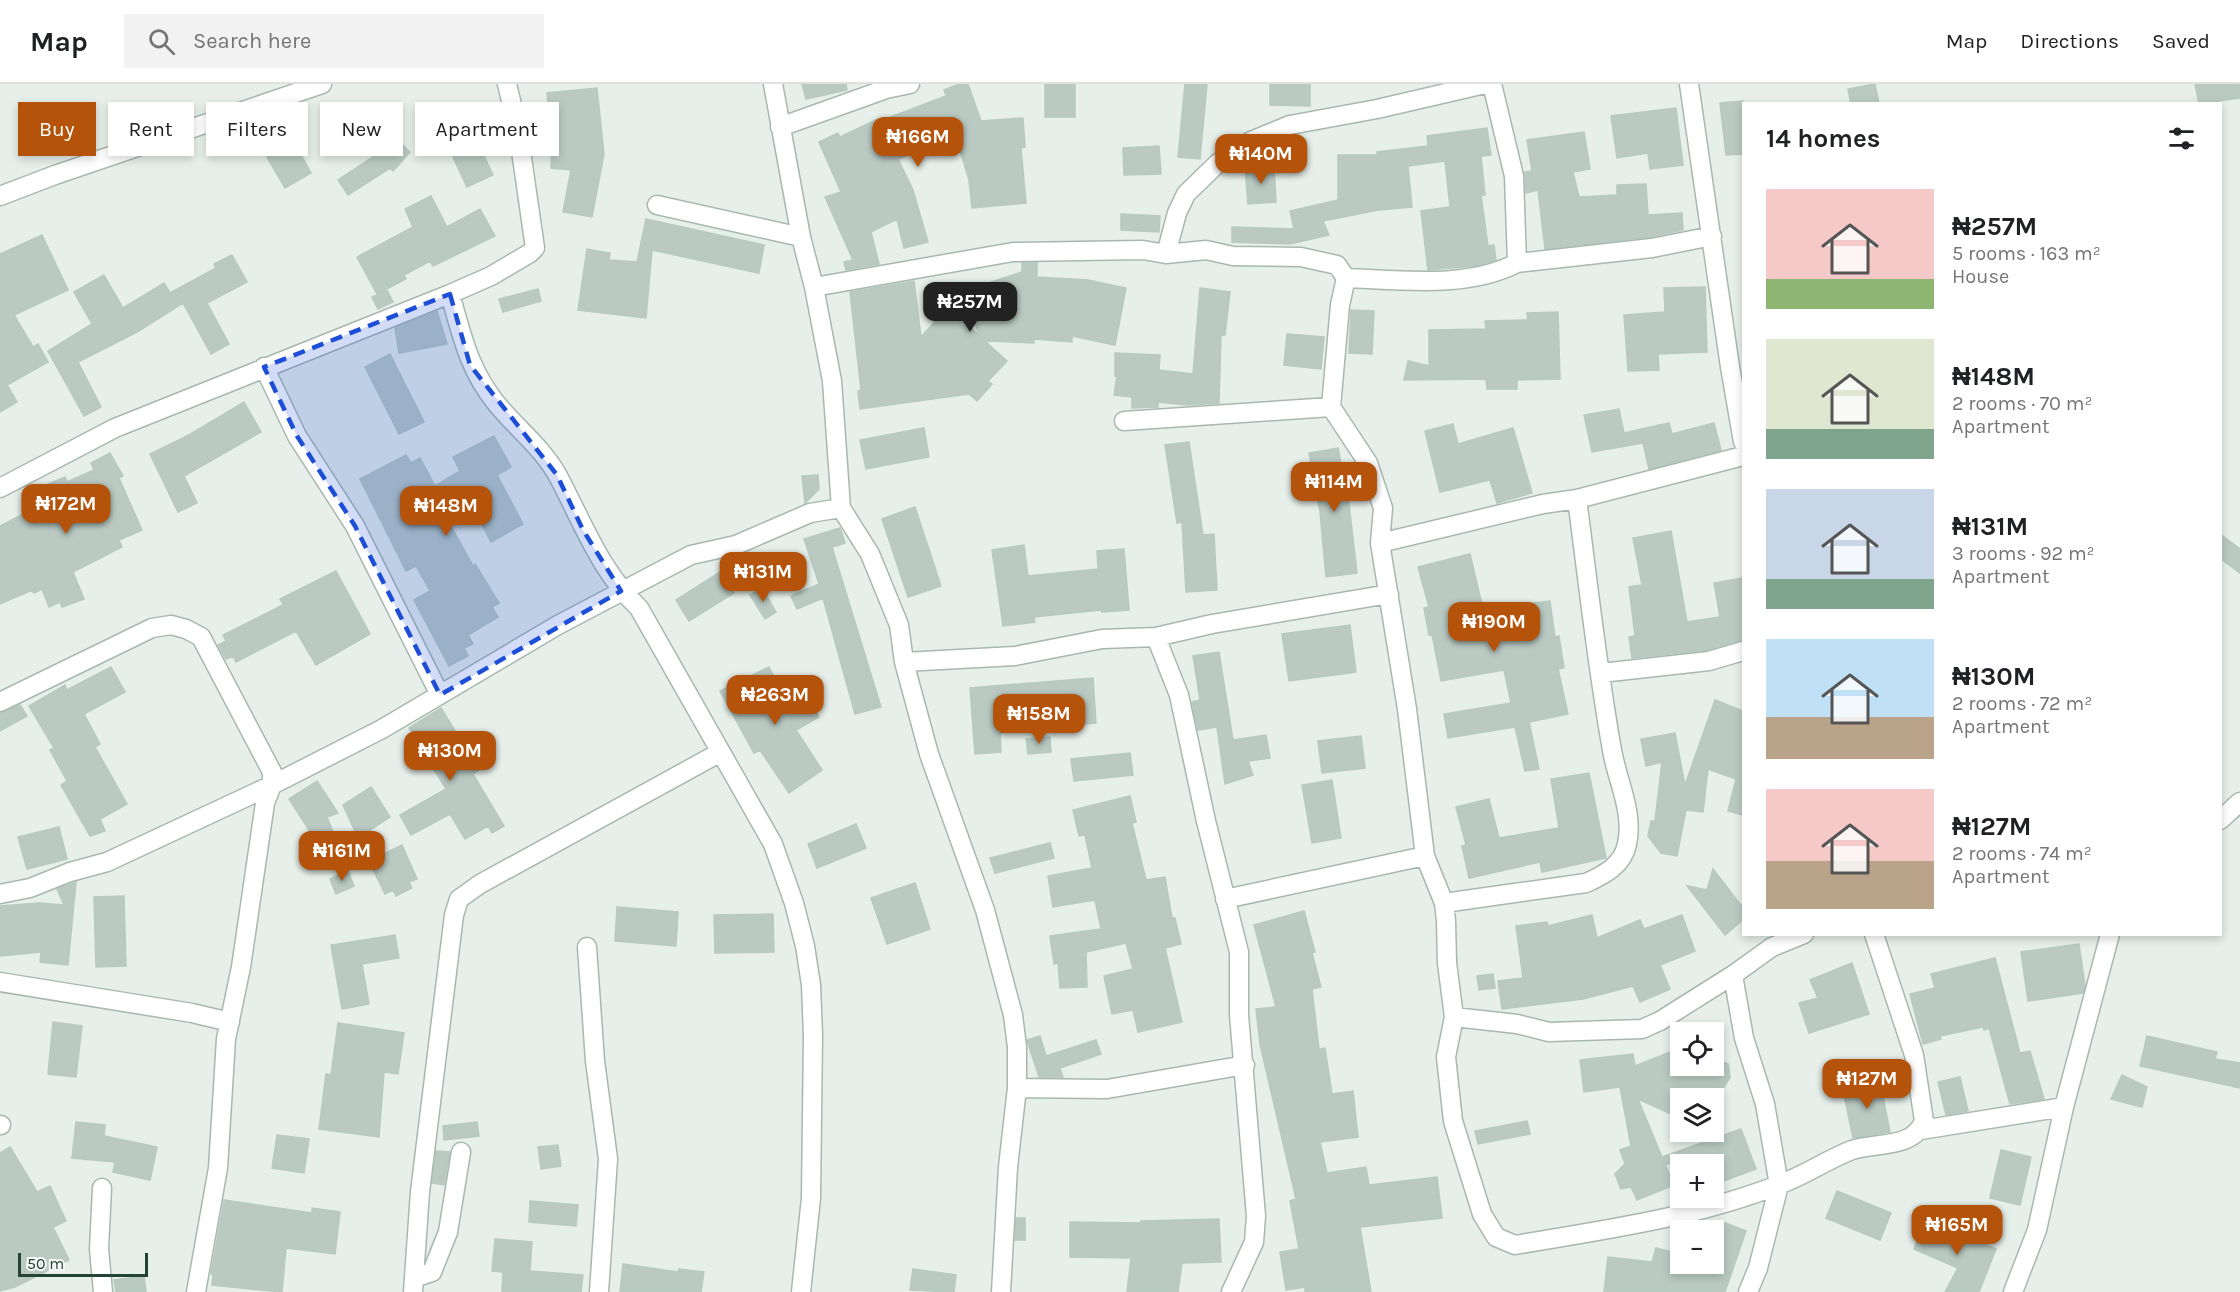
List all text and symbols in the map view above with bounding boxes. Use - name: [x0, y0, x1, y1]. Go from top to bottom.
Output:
- search box: [124, 14, 544, 68]
- text: Map: [30, 25, 88, 58]
- icon: search: [145, 25, 178, 58]
- text: Search here: [193, 28, 311, 54]
- text: Map: [1946, 29, 1987, 53]
- text: Directions: [2020, 29, 2119, 53]
- text: Saved: [2152, 29, 2210, 53]
- chip: Buy: [18, 102, 96, 156]
- chip: Rent: [108, 102, 194, 156]
- chip: Filters: [206, 102, 308, 156]
- chip: New: [320, 102, 403, 156]
- chip: Apartment: [415, 102, 559, 156]
- pin: ₦166M: [876, 117, 960, 168]
- icon: filters: [2165, 122, 2198, 155]
- text: 14 homes: [1766, 123, 1880, 154]
- text: ₦166M: [886, 125, 950, 148]
- pin: ₦140M: [1219, 134, 1303, 185]
- text: ₦140M: [1229, 142, 1293, 165]
- text: ₦257M: [1952, 211, 2037, 242]
- icon: home: [1814, 213, 1886, 285]
- text: 5 rooms · 163 m²: [1952, 242, 2101, 265]
- text: House: [1952, 265, 2009, 288]
- pin: ₦257M: [928, 282, 1012, 333]
- text: ₦257M: [937, 290, 1003, 313]
- text: ₦148M: [1952, 361, 2035, 392]
- icon: home: [1814, 363, 1886, 435]
- text: 2 rooms · 70 m²: [1952, 392, 2092, 415]
- text: Apartment: [1952, 415, 2050, 438]
- pin: ₦114M: [1292, 462, 1376, 513]
- text: ₦114M: [1305, 470, 1363, 493]
- pin: ₦172M: [24, 484, 108, 535]
- pin: ₦148M: [404, 486, 488, 537]
- text: ₦172M: [35, 492, 97, 515]
- text: ₦148M: [414, 494, 478, 517]
- text: ₦131M: [1952, 511, 2028, 542]
- icon: home: [1814, 513, 1886, 585]
- text: 3 rooms · 92 m²: [1952, 542, 2095, 565]
- pin: ₦131M: [721, 552, 805, 603]
- text: ₦131M: [734, 560, 792, 583]
- text: Apartment: [1952, 565, 2050, 588]
- pin: ₦190M: [1452, 602, 1536, 653]
- text: ₦190M: [1462, 610, 1526, 633]
- text: ₦130M: [1952, 661, 2035, 692]
- icon: home: [1814, 663, 1886, 735]
- pin: ₦263M: [733, 675, 817, 726]
- text: ₦263M: [741, 683, 809, 706]
- text: 2 rooms · 72 m²: [1952, 692, 2092, 715]
- pin: ₦158M: [997, 694, 1081, 745]
- text: ₦158M: [1007, 702, 1071, 725]
- text: Apartment: [1952, 715, 2050, 738]
- pin: ₦130M: [408, 731, 492, 782]
- text: ₦130M: [418, 739, 482, 762]
- text: ₦127M: [1952, 811, 2031, 842]
- icon: home: [1814, 813, 1886, 885]
- pin: ₦161M: [300, 831, 384, 882]
- text: ₦161M: [313, 839, 371, 862]
- text: 2 rooms · 74 m²: [1952, 842, 2092, 865]
- text: Apartment: [1952, 865, 2050, 888]
- map controls: [1670, 1022, 1724, 1274]
- button: locate: [1670, 1022, 1724, 1076]
- pin: ₦127M: [1825, 1059, 1909, 1110]
- text: ₦127M: [1836, 1067, 1898, 1090]
- button: layers: [1670, 1088, 1724, 1142]
- button: +: [1670, 1154, 1724, 1208]
- pin: ₦165M: [1915, 1205, 1999, 1256]
- text: ₦165M: [1926, 1213, 1988, 1236]
- button: −: [1670, 1220, 1724, 1274]
- scale bar: [18, 1250, 148, 1278]
- text: 50 m: [27, 1254, 64, 1273]

